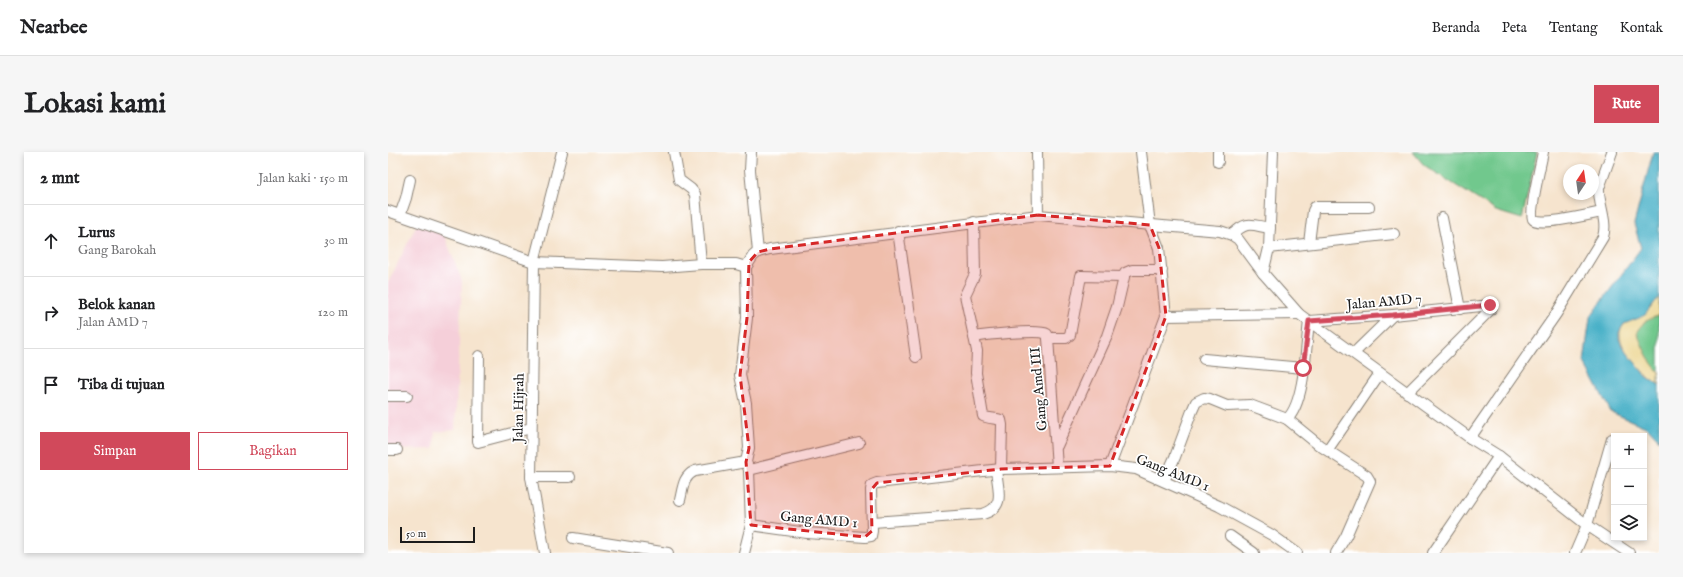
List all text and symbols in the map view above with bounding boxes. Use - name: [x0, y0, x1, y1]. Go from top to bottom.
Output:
- text: Nearbee: [20, 16, 87, 40]
- text: Beranda: [1432, 19, 1480, 37]
- text: Peta: [1502, 19, 1527, 37]
- text: Tentang: [1549, 19, 1598, 37]
- text: Kontak: [1620, 19, 1663, 37]
- button: Rute: [1594, 85, 1659, 123]
- text: Lokasi kami: [24, 87, 166, 122]
- north arrow: [1563, 164, 1599, 200]
- text: 2 mnt: [40, 168, 80, 189]
- text: Jalan kaki · 150 m: [258, 170, 348, 187]
- text: Lurus: [78, 223, 115, 242]
- icon: ahead: [40, 230, 62, 252]
- text: 30 m: [324, 232, 348, 249]
- text: Gang Barokah: [78, 242, 156, 259]
- street label: Jalan AMD 7: [1344, 290, 1422, 314]
- text: Belok kanan: [78, 295, 155, 314]
- route end: [1481, 296, 1499, 314]
- icon: right: [40, 302, 62, 324]
- text: 120 m: [318, 304, 348, 321]
- text: Jalan AMD 7: [78, 314, 148, 331]
- street label: Gang Amd III: [1026, 346, 1052, 432]
- route start: [1294, 359, 1312, 377]
- street label: Jalan Hijrah: [509, 373, 529, 445]
- icon: arrive: [40, 374, 62, 396]
- text: Tiba di tujuan: [78, 375, 165, 394]
- button: Simpan: [40, 432, 190, 470]
- button: Bagikan: [198, 432, 348, 470]
- map controls: [1611, 433, 1647, 541]
- button: +: [1611, 433, 1647, 469]
- street label: Gang AMD 1: [1133, 450, 1212, 496]
- button: −: [1611, 469, 1647, 505]
- button: layers: [1611, 505, 1647, 541]
- street label: Gang AMD 1: [780, 508, 858, 532]
- scale bar: [400, 525, 475, 544]
- text: 50 m: [406, 527, 426, 541]

